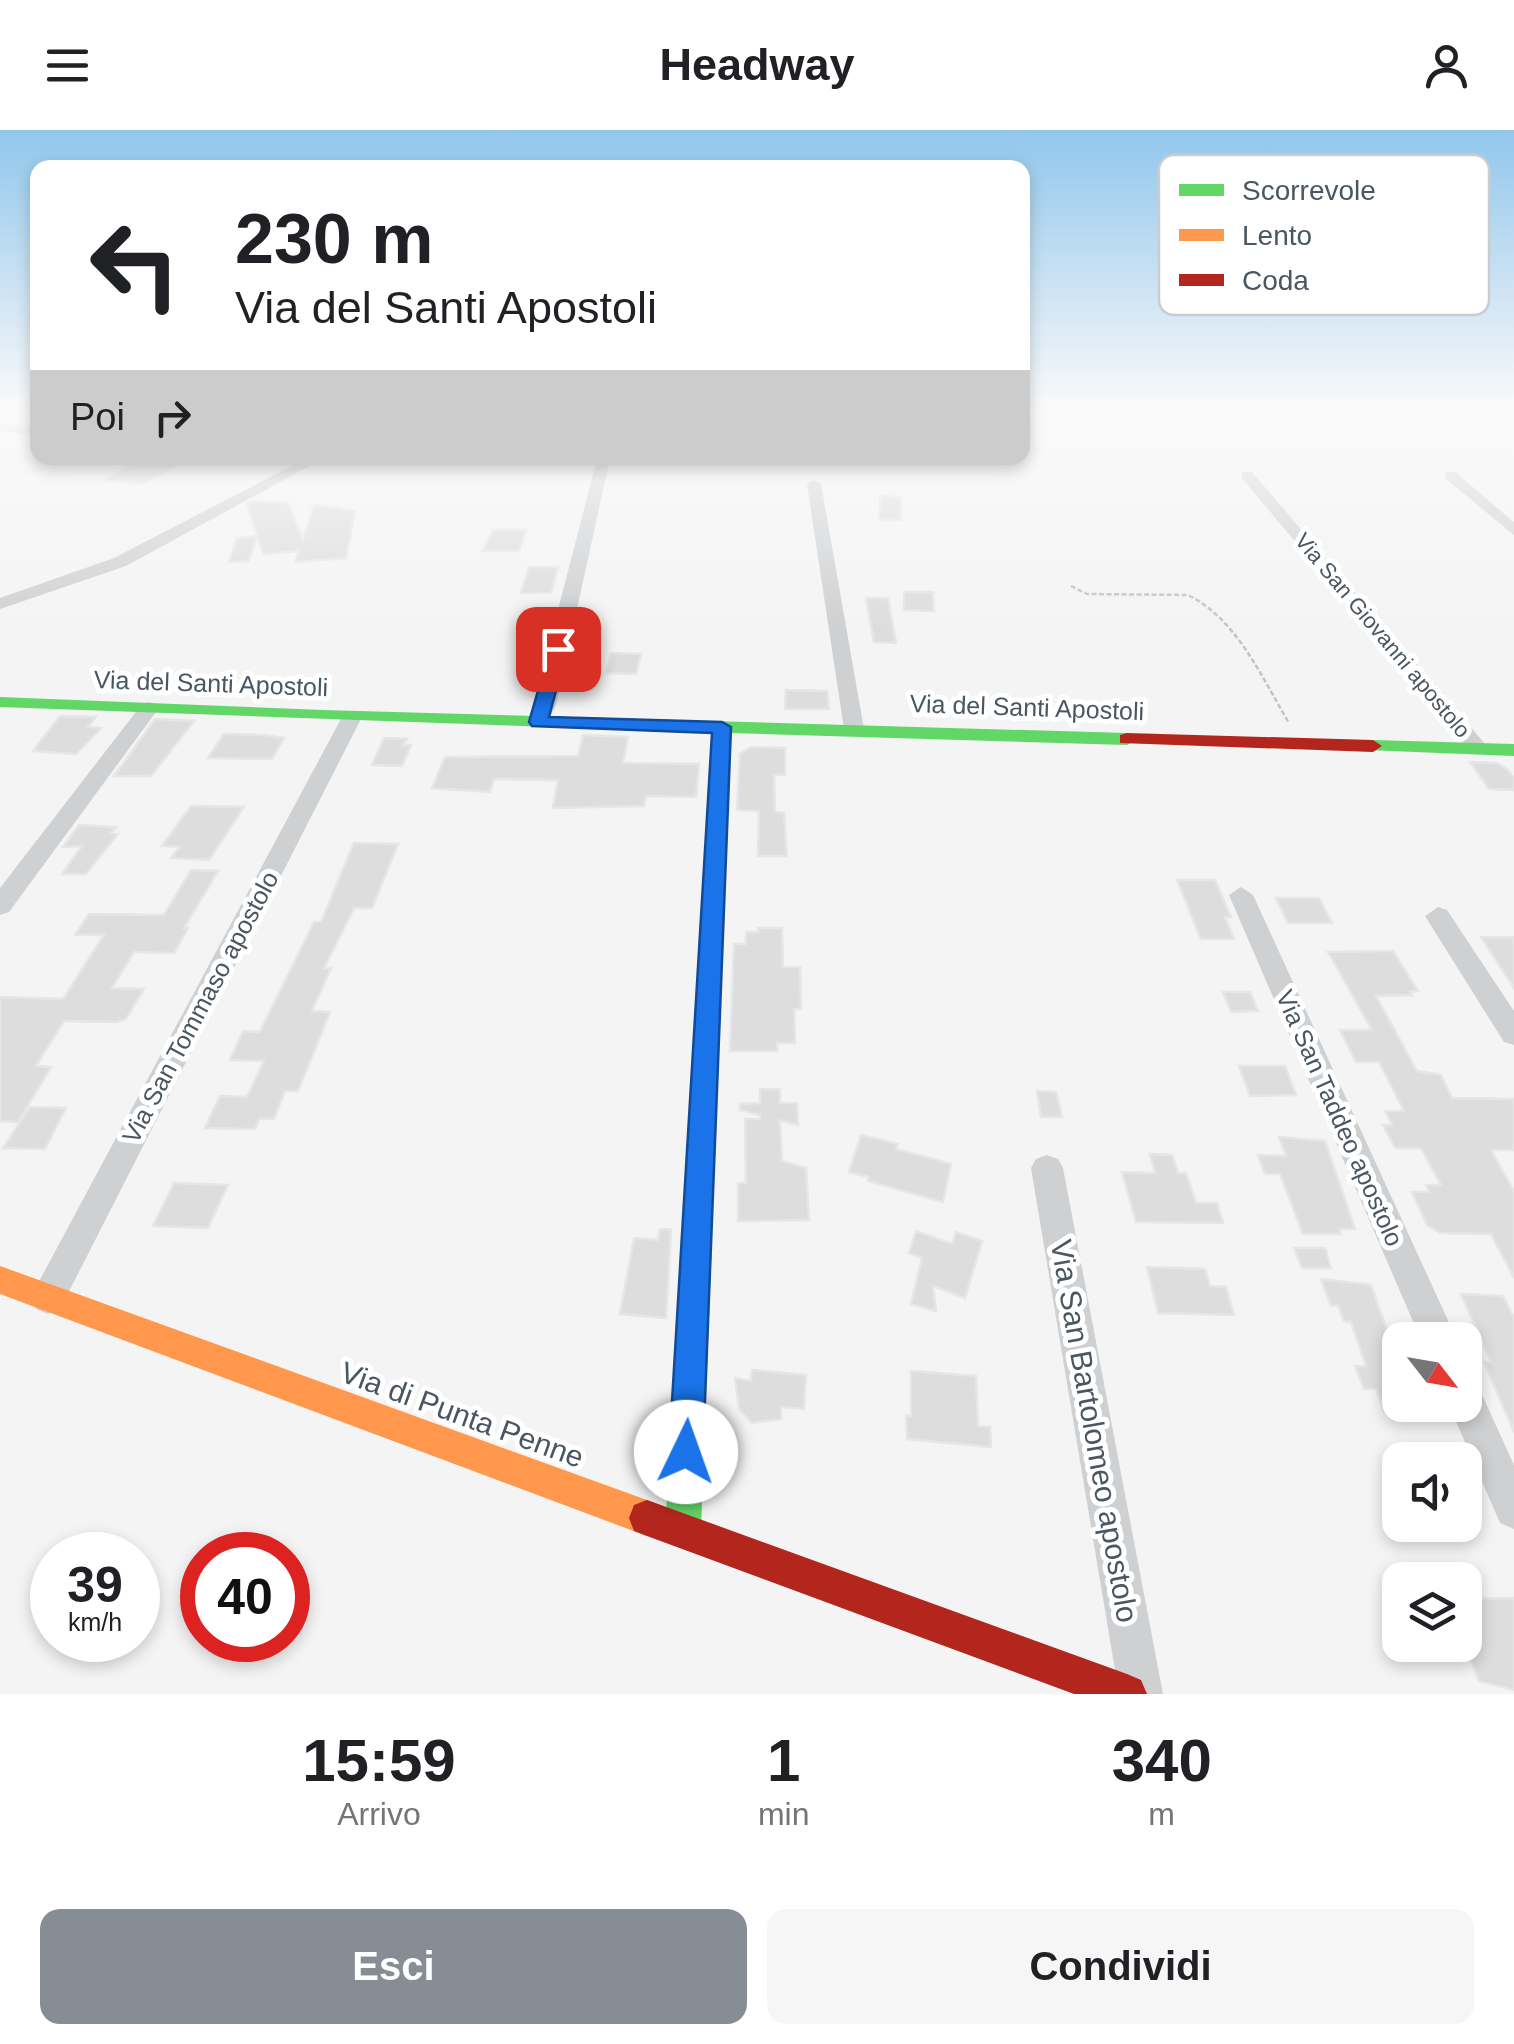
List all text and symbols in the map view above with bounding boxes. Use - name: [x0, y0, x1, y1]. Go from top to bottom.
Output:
- icon: menu: [40, 38, 95, 93]
- icon: person: [1419, 38, 1474, 93]
- text: Headway: [659, 39, 855, 90]
- legend: [1159, 155, 1489, 315]
- text: Scorrevole: [1242, 175, 1376, 206]
- icon: left: [70, 200, 200, 330]
- text: 230 m: [235, 200, 433, 278]
- text: Lento: [1242, 220, 1312, 251]
- text: Coda: [1242, 265, 1309, 296]
- text: Via del Santi Apostoli: [235, 282, 657, 333]
- icon: right: [145, 390, 200, 445]
- text: Poi: [70, 396, 125, 438]
- street label: Via San Giovanni apostolo: [1290, 528, 1475, 743]
- pin: [516, 607, 601, 692]
- icon: arrive: [531, 622, 586, 677]
- street label: Via del Santi Apostoli: [93, 665, 329, 701]
- street label: Via del Santi Apostoli: [909, 689, 1145, 725]
- street label: Via San Tommaso apostolo: [116, 866, 284, 1148]
- street label: Via San Taddeo apostolo: [1271, 986, 1409, 1250]
- street label: Via San Bartolomeo apostolo: [1045, 1237, 1144, 1625]
- north arrow: [1382, 1322, 1482, 1422]
- map controls: [1382, 1322, 1482, 1662]
- street label: Via di Punta Penne: [336, 1355, 588, 1474]
- position arrow: [634, 1400, 738, 1504]
- button: sound: [1382, 1442, 1482, 1542]
- speed limit sign: 40: [180, 1532, 310, 1662]
- text: 39: [67, 1557, 123, 1613]
- button: layers: [1382, 1562, 1482, 1662]
- text: km/h: [68, 1608, 122, 1636]
- text: 15:59: [302, 1727, 456, 1794]
- text: 1: [767, 1727, 800, 1794]
- text: 340: [1112, 1727, 1212, 1794]
- text: Arrivo: [337, 1796, 421, 1832]
- text: min: [758, 1796, 809, 1832]
- text: m: [1148, 1796, 1175, 1832]
- button: Esci: [40, 1909, 747, 2024]
- button: Condividi: [767, 1909, 1474, 2024]

